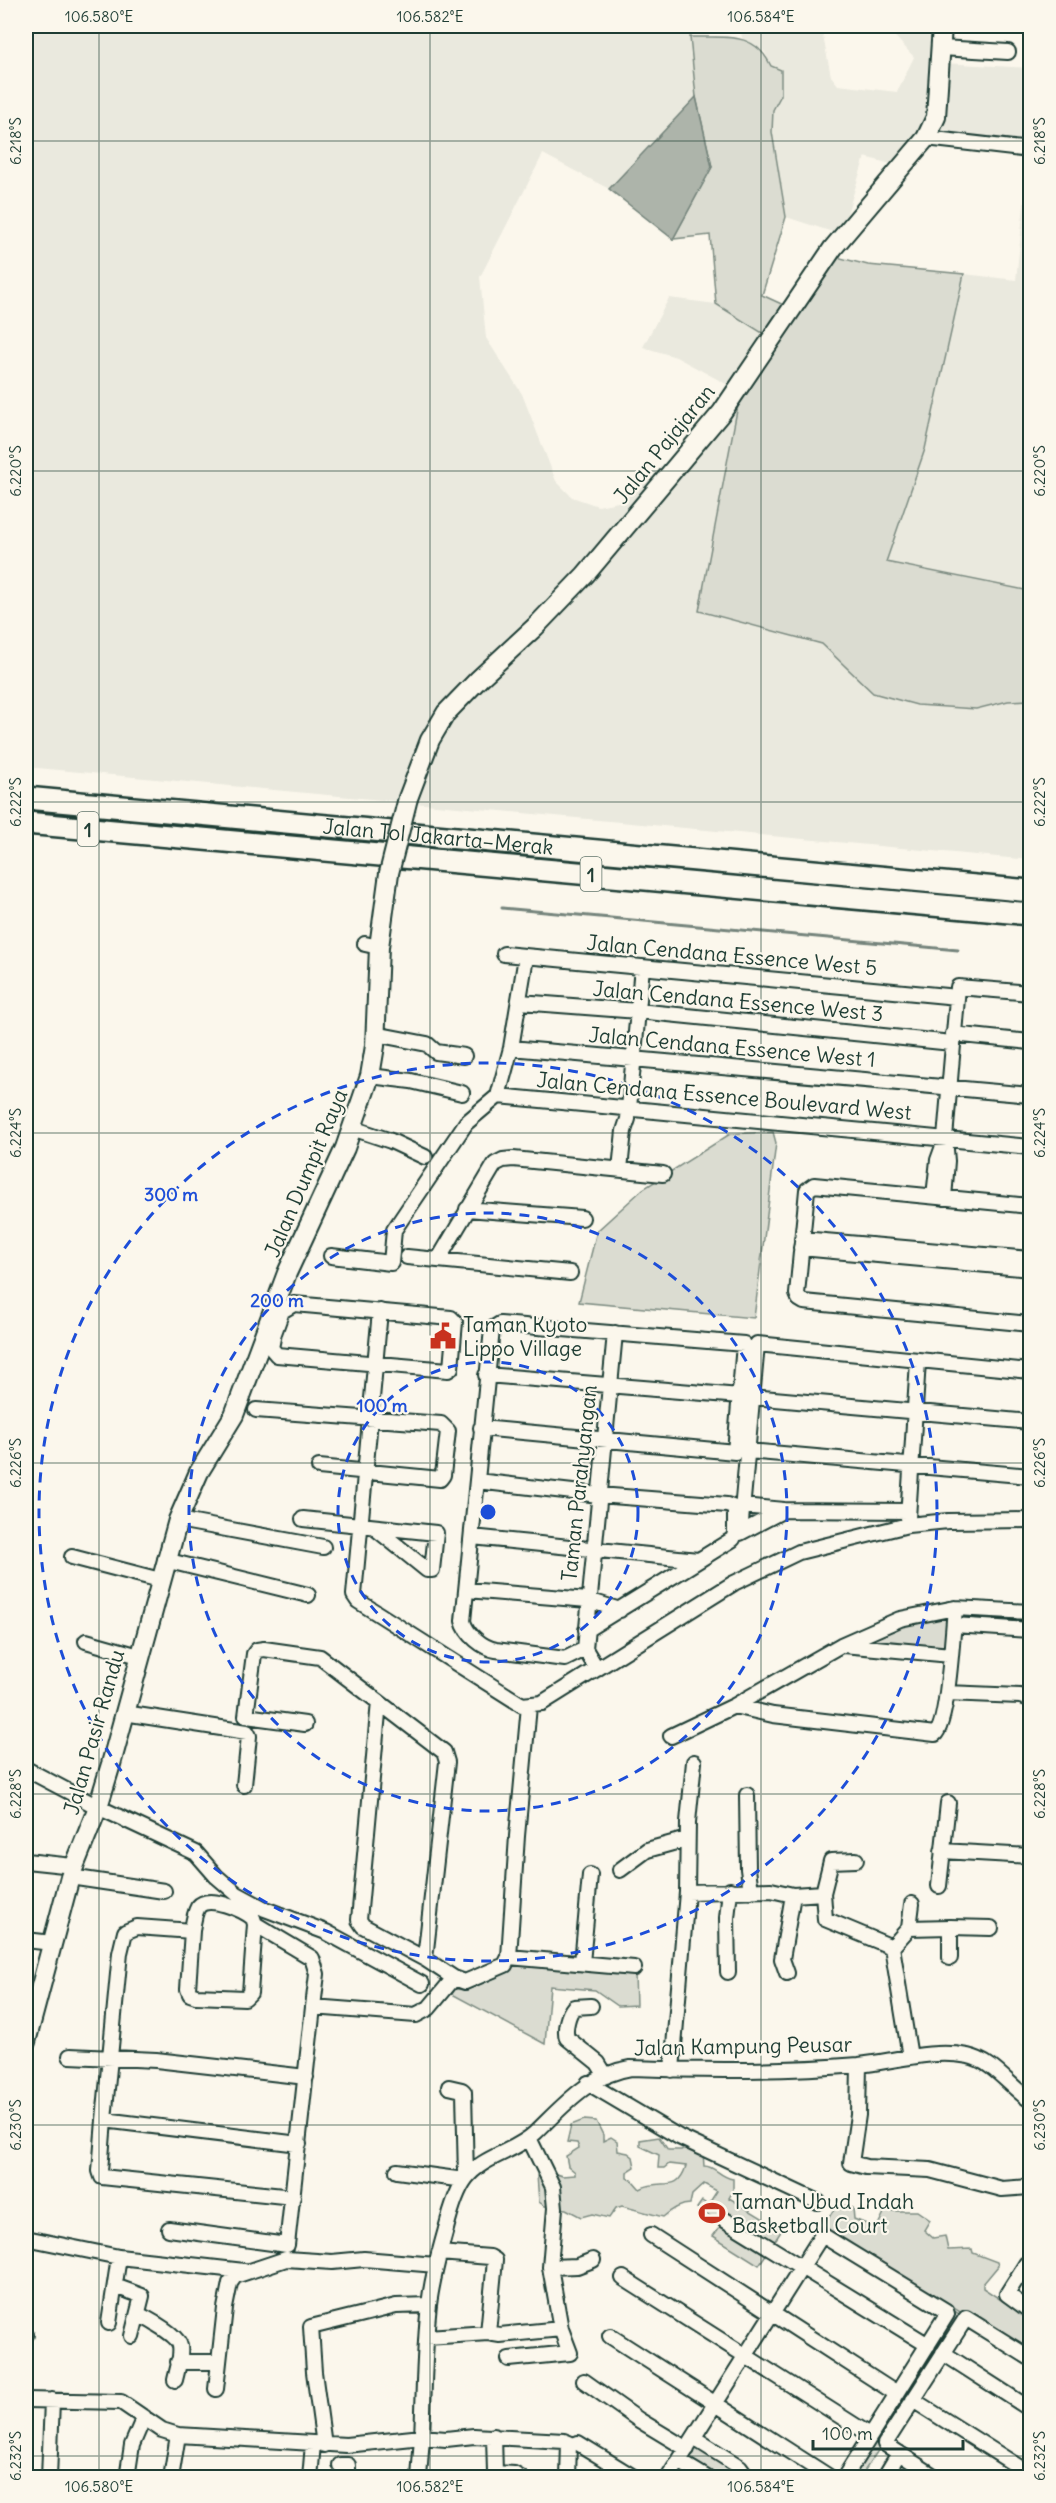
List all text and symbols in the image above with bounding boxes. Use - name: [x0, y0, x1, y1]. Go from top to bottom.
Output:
- text: 106.580°E: [65, 7, 133, 26]
- text: 106.582°E: [397, 7, 464, 26]
- text: 106.584°E: [727, 7, 795, 26]
- text: 6.218°S: [6, 117, 25, 165]
- text: 6.218°S: [1030, 117, 1049, 165]
- street label: Jalan Pajajaran: [607, 379, 721, 509]
- text: 6.220°S: [6, 445, 25, 497]
- text: 6.220°S: [1030, 445, 1049, 497]
- text: 6.222°S: [6, 777, 25, 827]
- text: 6.222°S: [1030, 777, 1049, 827]
- road number: 1: [78, 812, 98, 846]
- street label: Jalan Tol Jakarta–Merak: [322, 812, 555, 860]
- road number: 1: [580, 857, 602, 891]
- street label: Jalan Cendana Essence West 5: [586, 929, 878, 981]
- street label: Jalan Cendana Essence West 3: [592, 975, 884, 1027]
- street label: Jalan Cendana Essence West 1: [587, 1021, 877, 1073]
- street label: Jalan Cendana Essence Boulevard West: [535, 1066, 913, 1126]
- street label: Jalan Dumpit Raya: [258, 1085, 354, 1261]
- text: 6.224°S: [6, 1108, 25, 1158]
- text: 6.224°S: [1030, 1108, 1049, 1158]
- text: 300 m: [144, 1183, 198, 1206]
- text: 200 m: [250, 1289, 304, 1312]
- place label: Taman Kyoto Lippo Village: [463, 1311, 587, 1362]
- public building icon: Taman Kyoto Lippo Village: [428, 1321, 458, 1351]
- street label: Taman Parahyangan: [555, 1383, 603, 1583]
- text: 100 m: [357, 1394, 408, 1417]
- text: 6.226°S: [6, 1438, 25, 1488]
- text: 6.226°S: [1030, 1438, 1049, 1488]
- centre of rings: [478, 1502, 498, 1522]
- street label: Jalan Pasir Randu: [58, 1646, 130, 1818]
- text: 6.228°S: [6, 1769, 25, 1819]
- text: 6.228°S: [1030, 1769, 1049, 1819]
- street label: Jalan Kampung Peusar: [634, 2031, 853, 2061]
- text: 6.230°S: [6, 2099, 25, 2151]
- text: 6.230°S: [1030, 2099, 1049, 2151]
- place label: Taman Ubud Indah Basketball Court: [732, 2188, 914, 2239]
- sports icon: Taman Ubud Indah Basketball Court: [697, 2198, 727, 2228]
- scale bar: [813, 2413, 963, 2451]
- text: 100 m: [822, 2422, 873, 2445]
- text: 6.232°S: [6, 2431, 25, 2481]
- text: 6.232°S: [1030, 2431, 1049, 2481]
- text: 106.580°E: [65, 2477, 133, 2496]
- text: 106.582°E: [397, 2477, 464, 2496]
- text: 106.584°E: [727, 2477, 795, 2496]

